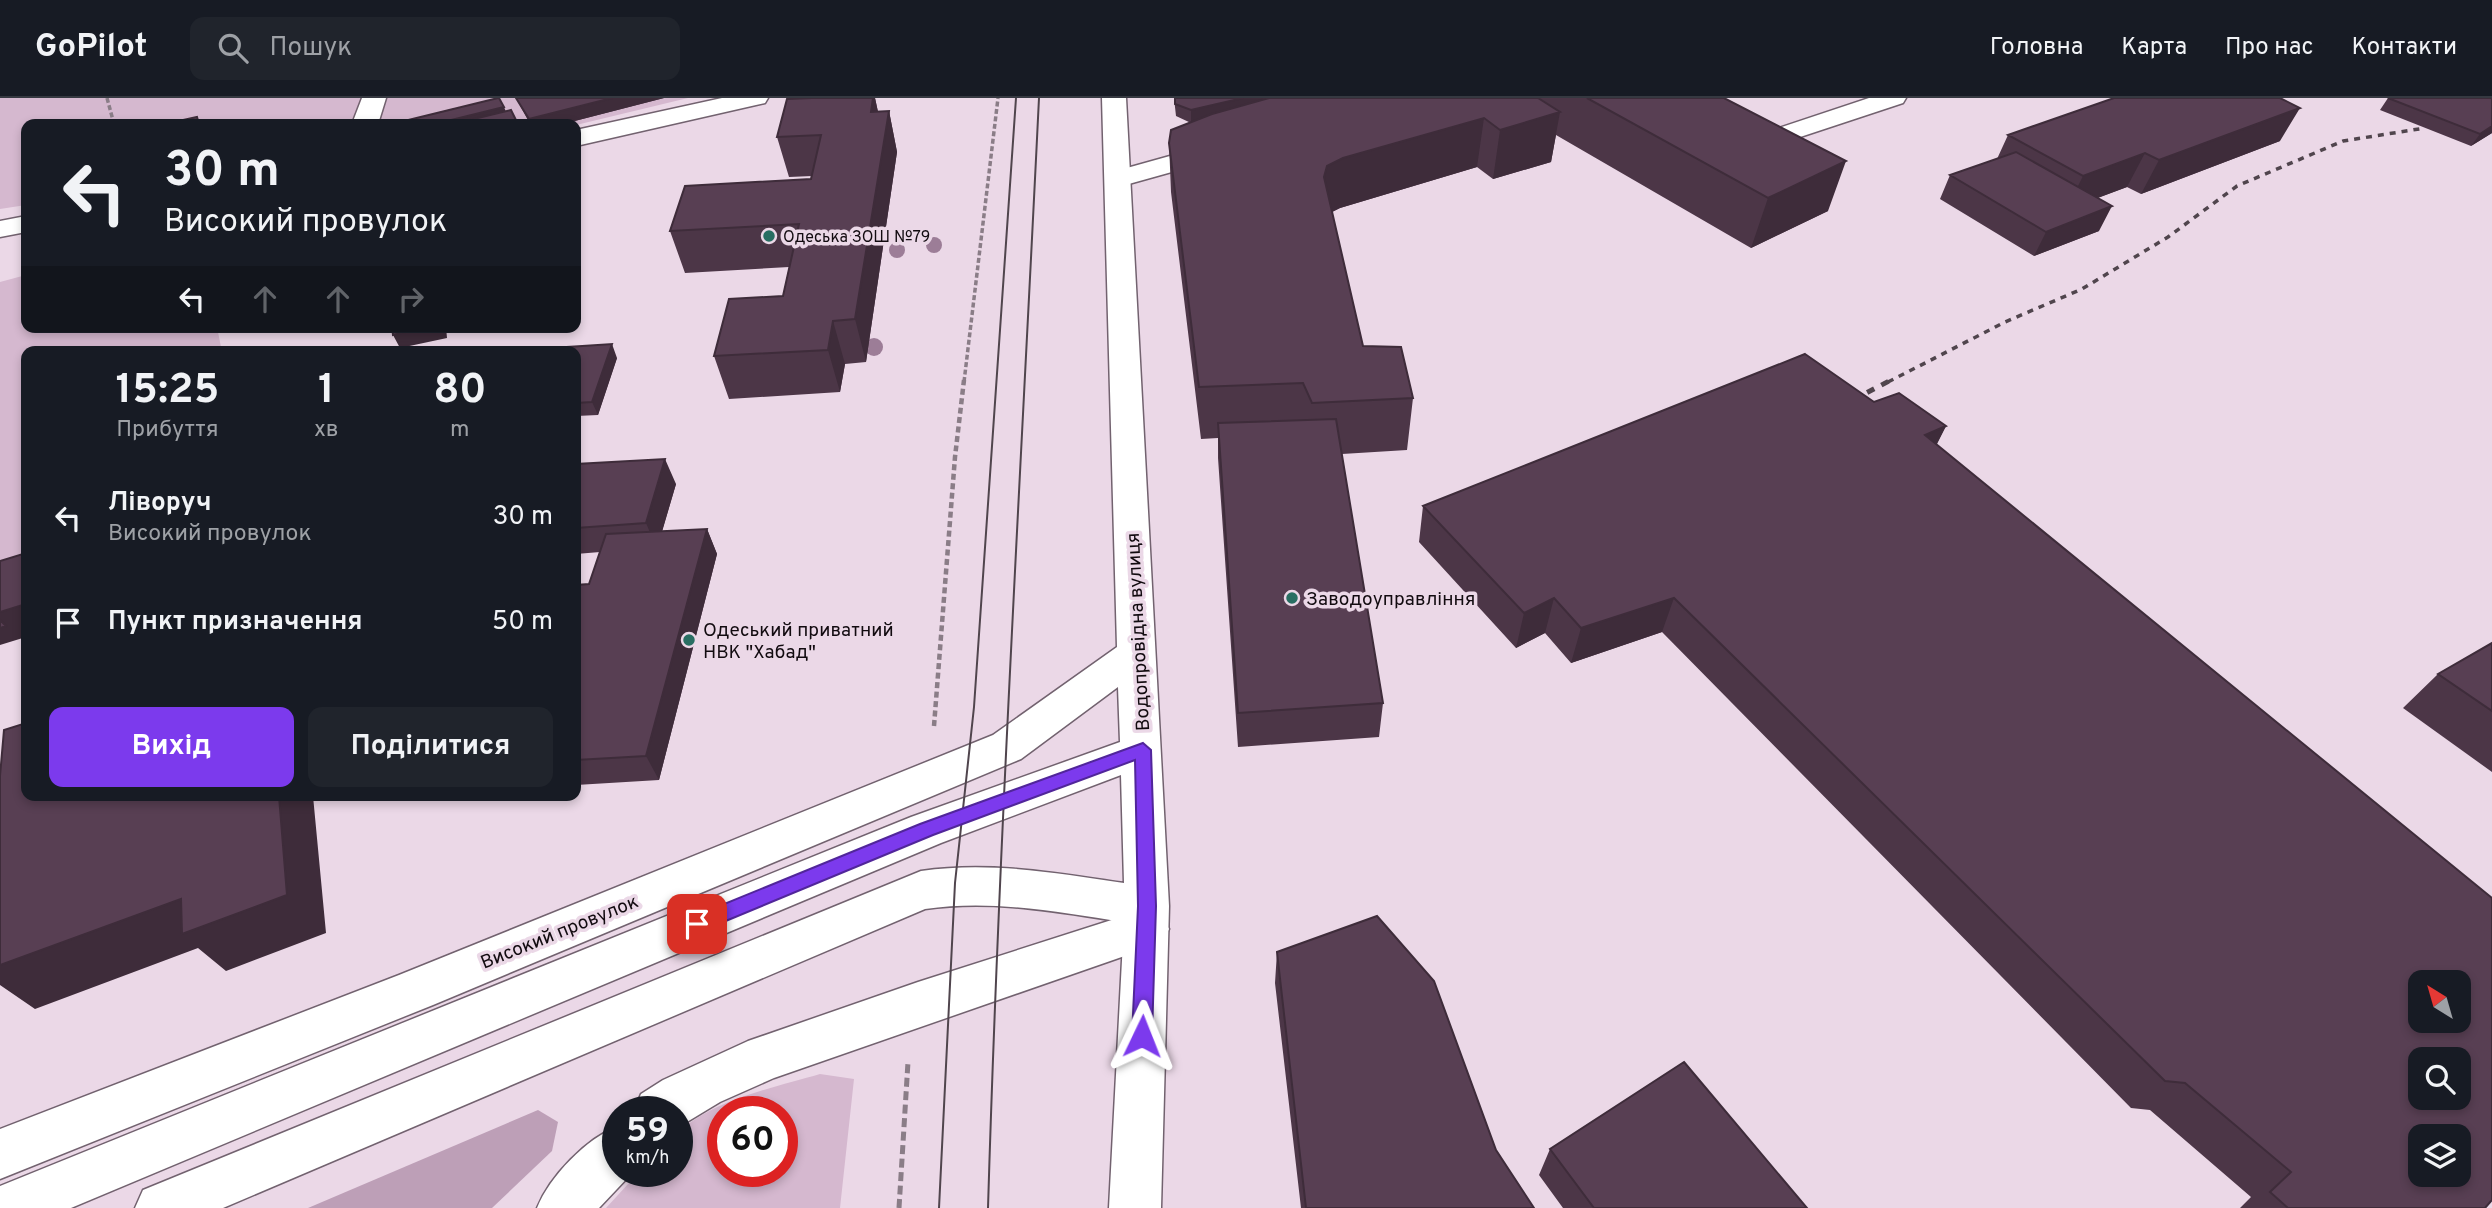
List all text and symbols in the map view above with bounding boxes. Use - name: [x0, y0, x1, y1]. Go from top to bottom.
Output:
- search box: [190, 17, 680, 80]
- text: GoPilot: [35, 27, 148, 69]
- icon: search: [214, 29, 252, 67]
- text: Пошук: [270, 32, 352, 65]
- text: Головна: [1990, 33, 2083, 63]
- text: Карта: [2121, 33, 2187, 63]
- text: Про нас: [2225, 33, 2313, 63]
- text: Контакти: [2351, 33, 2457, 63]
- text: 30 m: [164, 142, 280, 204]
- icon: left: [49, 147, 140, 238]
- text: Високий провулок: [164, 203, 447, 243]
- marker: Одеська ЗОШ №79: [761, 228, 777, 244]
- place label: Одеська ЗОШ №79: [783, 228, 930, 248]
- icon: left: [173, 280, 211, 318]
- icon: ahead: [246, 280, 284, 318]
- icon: ahead: [319, 280, 357, 318]
- icon: right: [392, 280, 430, 318]
- text: 15:25: [115, 365, 219, 418]
- text: 1: [318, 365, 335, 418]
- text: 80: [433, 365, 487, 418]
- text: Прибуття: [116, 416, 219, 445]
- text: хв: [314, 416, 339, 445]
- text: m: [450, 416, 470, 445]
- text: Ліворуч: [108, 487, 211, 520]
- icon: left: [49, 499, 87, 537]
- text: 30 m: [493, 501, 553, 534]
- text: Високий провулок: [108, 520, 312, 549]
- street label: Водопровідна вулиця: [1122, 532, 1156, 732]
- place label: Заводоуправління: [1306, 588, 1475, 612]
- marker: Заводоуправління: [1284, 590, 1300, 606]
- icon: arrive: [49, 604, 87, 642]
- text: Пункт призначення: [108, 606, 362, 639]
- text: 50 m: [492, 606, 553, 639]
- place label: Одеський приватний НВК "Хабад": [703, 619, 894, 665]
- marker: Одеський приватний НВК "Хабад": [681, 632, 697, 648]
- button: Вихід: [49, 707, 294, 787]
- button: Поділитися: [308, 707, 553, 787]
- street label: Високий провулок: [477, 890, 642, 975]
- pin: [667, 894, 727, 954]
- icon: arrive: [678, 905, 716, 943]
- north arrow: [2408, 970, 2471, 1032]
- map controls: [2408, 970, 2471, 1187]
- position arrow: [1105, 999, 1179, 1073]
- button: search: [2408, 1047, 2471, 1110]
- speed limit sign: 60: [707, 1096, 798, 1187]
- text: 59: [626, 1110, 669, 1154]
- button: layers: [2408, 1124, 2471, 1187]
- text: km/h: [626, 1147, 669, 1170]

